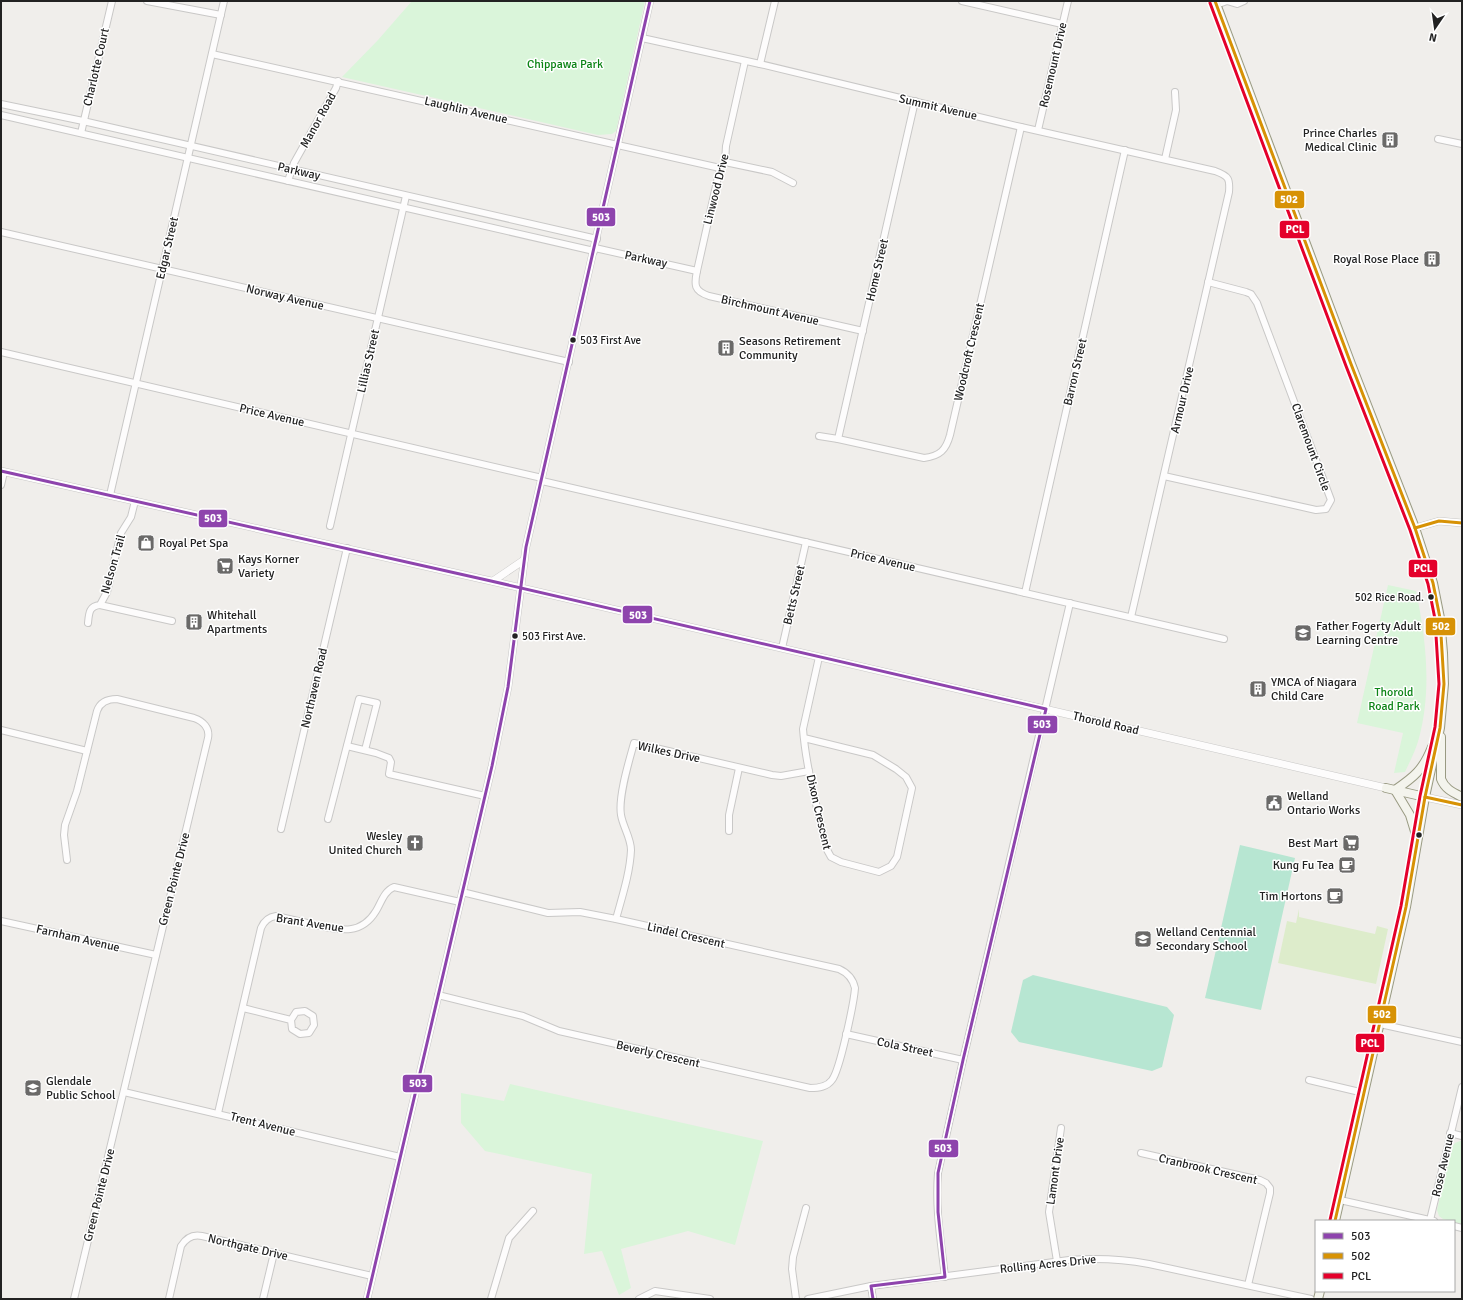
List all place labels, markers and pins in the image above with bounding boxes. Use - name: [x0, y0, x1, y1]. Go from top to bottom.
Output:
- place label: Prince Charles Medical Clinic: [1303, 126, 1377, 155]
- building icon: Prince Charles Medical Clinic: [1380, 130, 1400, 150]
- building icon: Royal Rose Place: [1422, 249, 1442, 269]
- place label: Royal Rose Place: [1333, 252, 1419, 267]
- place label: 503 First Ave: [580, 334, 641, 347]
- place label: Seasons Retirement Community: [739, 334, 841, 363]
- marker: 503 First Ave: [568, 335, 578, 345]
- building icon: Seasons Retirement Community: [716, 338, 736, 358]
- shop icon: Royal Pet Spa: [136, 533, 156, 553]
- place label: Royal Pet Spa: [159, 536, 228, 551]
- place label: Kays Korner Variety: [238, 552, 300, 581]
- supermarket icon: Kays Korner Variety: [215, 556, 235, 576]
- place label: 502 Rice Road.: [1355, 591, 1424, 604]
- marker: 502 Rice Road.: [1426, 592, 1436, 602]
- place label: Whitehall Apartments: [207, 608, 267, 637]
- building icon: Whitehall Apartments: [184, 612, 204, 632]
- place label: Father Fogerty Adult Learning Centre: [1316, 619, 1421, 648]
- school or university icon: Father Fogerty Adult Learning Centre: [1293, 623, 1313, 643]
- place label: 503 First Ave.: [522, 630, 586, 643]
- marker: 503 First Ave.: [510, 631, 520, 641]
- place label: YMCA of Niagara Child Care: [1271, 675, 1357, 704]
- building icon: YMCA of Niagara Child Care: [1248, 679, 1268, 699]
- place label: Welland Ontario Works: [1287, 789, 1360, 818]
- public building icon: Welland Ontario Works: [1264, 793, 1284, 813]
- place label: Wesley United Church: [328, 829, 402, 858]
- unlabelled marker: [1414, 830, 1424, 840]
- church icon: Wesley United Church: [405, 833, 425, 853]
- supermarket icon: Best Mart: [1341, 833, 1361, 853]
- place label: Best Mart: [1288, 836, 1338, 851]
- cafe icon: Kung Fu Tea: [1337, 855, 1357, 875]
- place label: Kung Fu Tea: [1273, 858, 1334, 873]
- cafe icon: Tim Hortons: [1325, 886, 1345, 906]
- place label: Tim Hortons: [1260, 889, 1322, 904]
- place label: Welland Centennial Secondary School: [1156, 925, 1257, 954]
- school or university icon: Welland Centennial Secondary School: [1133, 929, 1153, 949]
- place label: Glendale Public School: [46, 1074, 116, 1103]
- school or university icon: Glendale Public School: [23, 1078, 43, 1098]

